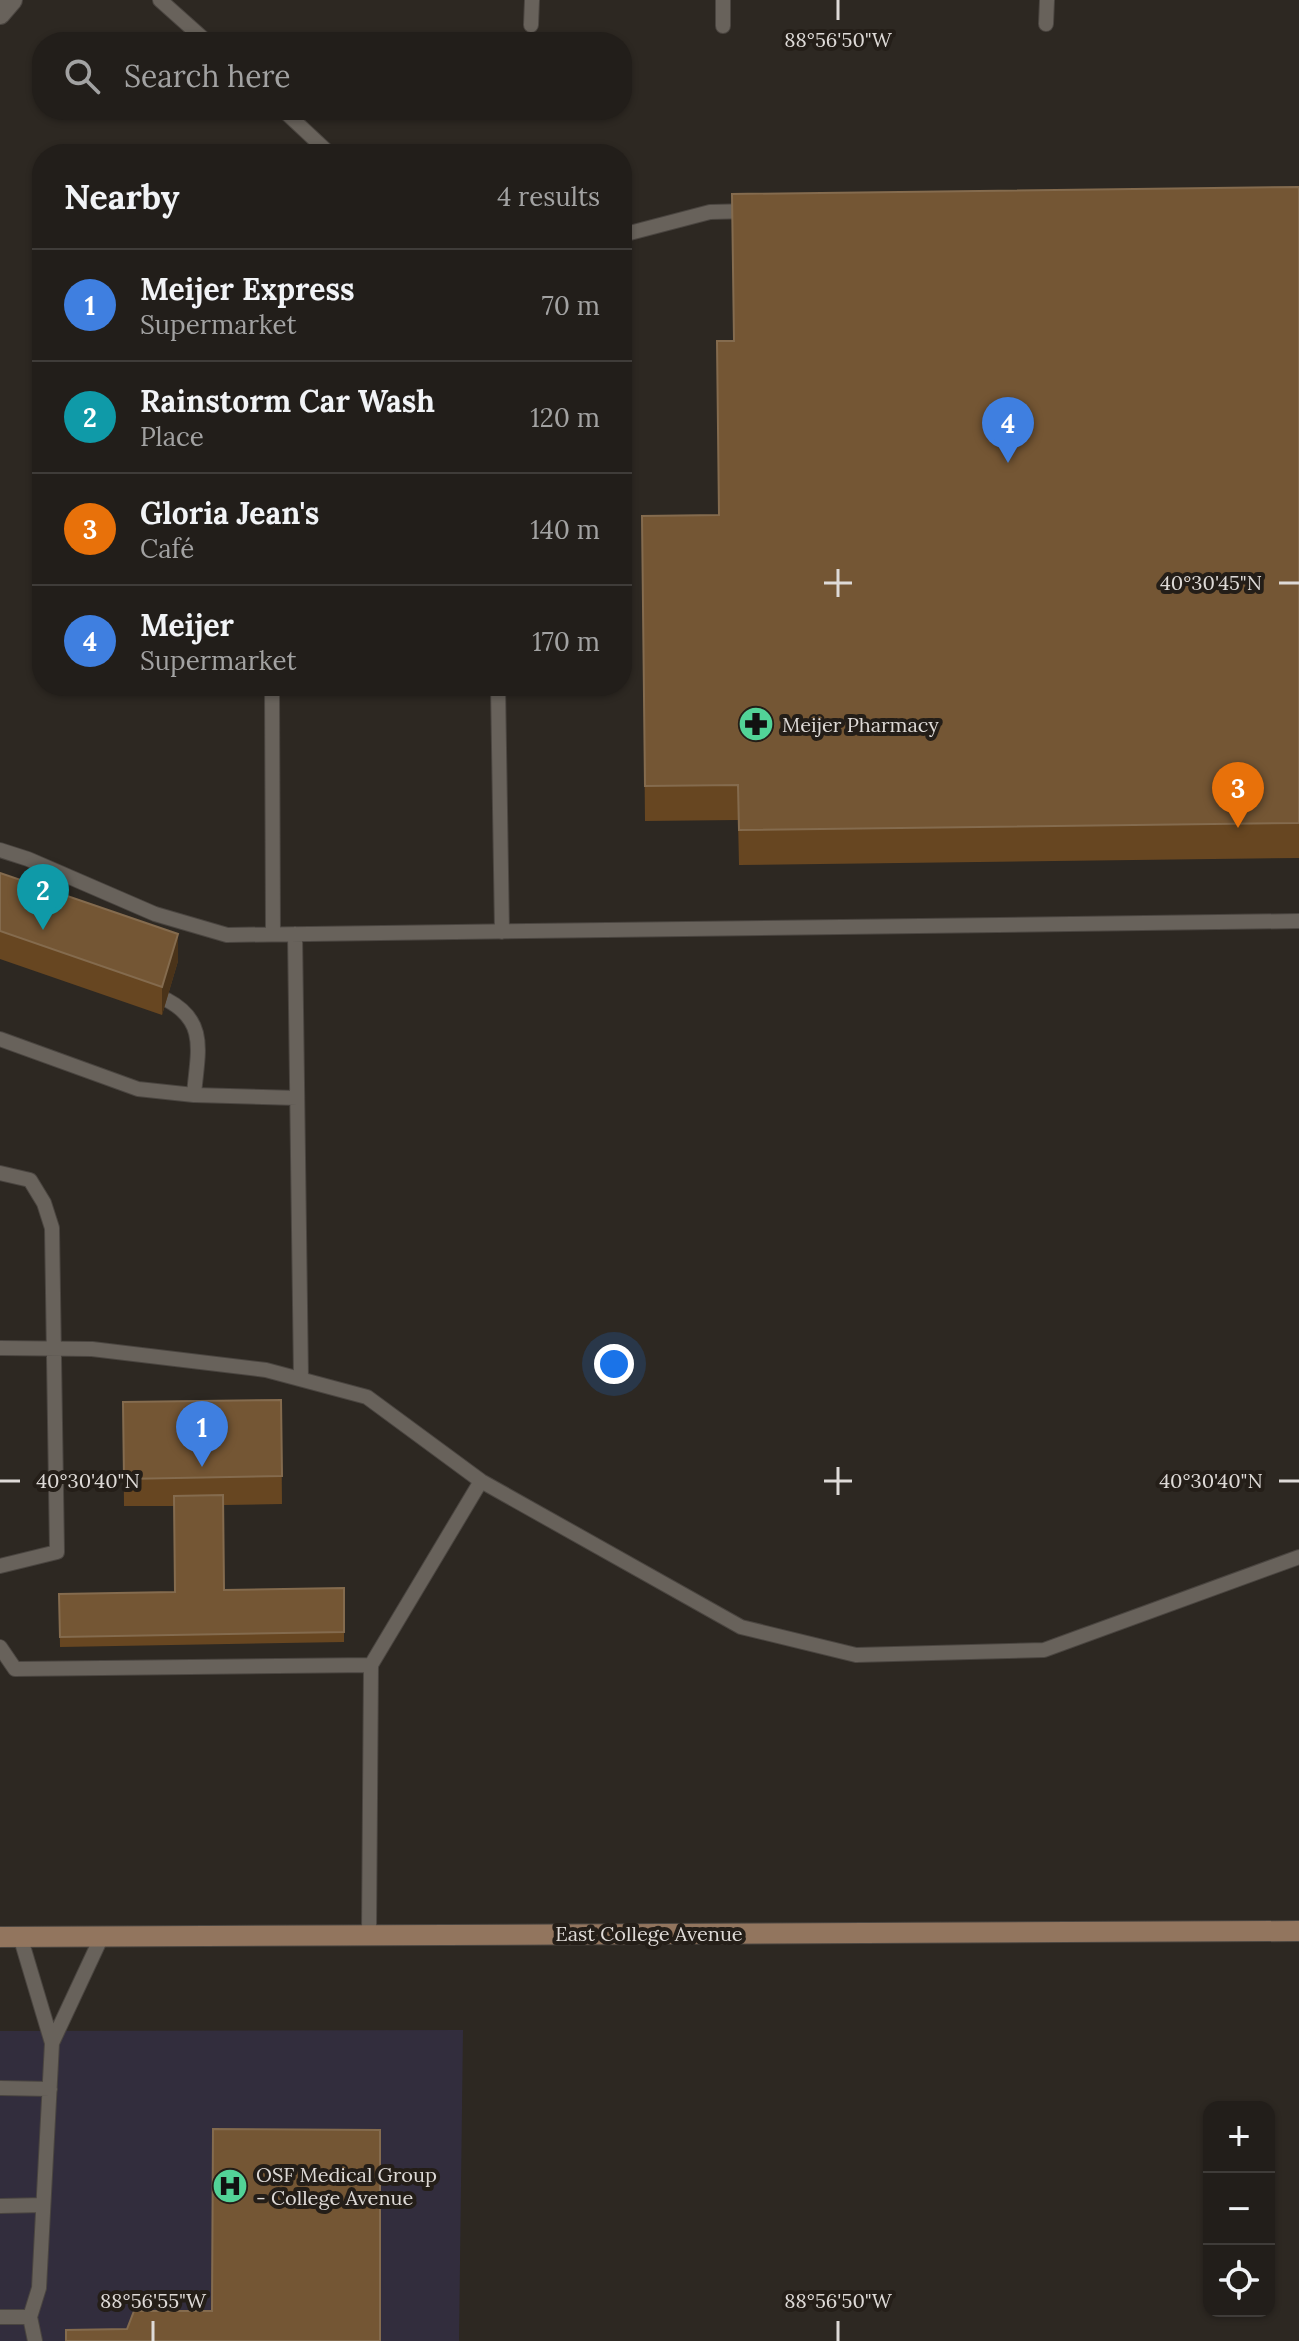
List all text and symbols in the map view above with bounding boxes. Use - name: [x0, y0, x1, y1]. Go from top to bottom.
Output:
- text: 88°56'50"W: [784, 27, 893, 52]
- search box: [32, 32, 632, 120]
- icon: search: [60, 54, 104, 98]
- text: Search here: [124, 57, 291, 95]
- text: Nearby: [64, 175, 180, 218]
- text: 4 results: [497, 180, 600, 213]
- text: Meijer Express: [140, 270, 355, 308]
- text: 1: [85, 289, 95, 322]
- text: 70 m: [542, 289, 600, 322]
- text: Supermarket: [140, 308, 297, 341]
- text: Rainstorm Car Wash: [140, 382, 435, 420]
- pin: 4: [982, 397, 1034, 463]
- text: 2: [83, 401, 97, 434]
- text: 120 m: [530, 401, 600, 434]
- text: Place: [140, 420, 204, 453]
- text: Gloria Jean's: [140, 494, 319, 532]
- text: 3: [83, 513, 97, 546]
- text: 140 m: [530, 513, 600, 546]
- text: Café: [140, 532, 194, 565]
- text: 40°30'45"N: [1160, 570, 1262, 595]
- text: Meijer: [140, 606, 234, 644]
- text: 4: [83, 625, 97, 658]
- text: 170 m: [532, 625, 600, 658]
- text: Supermarket: [140, 644, 297, 677]
- pharmacy icon: Meijer Pharmacy: [737, 705, 775, 743]
- place label: Meijer Pharmacy: [782, 712, 939, 737]
- pin: 3: [1212, 762, 1264, 828]
- pin: 2: [17, 864, 69, 930]
- your location: [594, 1344, 634, 1384]
- pin: 1: [176, 1401, 228, 1467]
- text: 40°30'40"N: [36, 1468, 140, 1493]
- text: 40°30'40"N: [1159, 1468, 1263, 1493]
- street label: East College Avenue: [555, 1921, 743, 1946]
- map controls: [1203, 2101, 1275, 2317]
- button: +: [1203, 2101, 1275, 2173]
- place label: OSF Medical Group - College Avenue: [256, 2162, 437, 2210]
- hospital icon: OSF Medical Group - College Avenue: [211, 2167, 249, 2205]
- button: −: [1203, 2173, 1275, 2245]
- button: locate: [1203, 2245, 1275, 2317]
- text: 88°56'55"W: [100, 2288, 207, 2313]
- text: 88°56'50"W: [784, 2288, 893, 2313]

